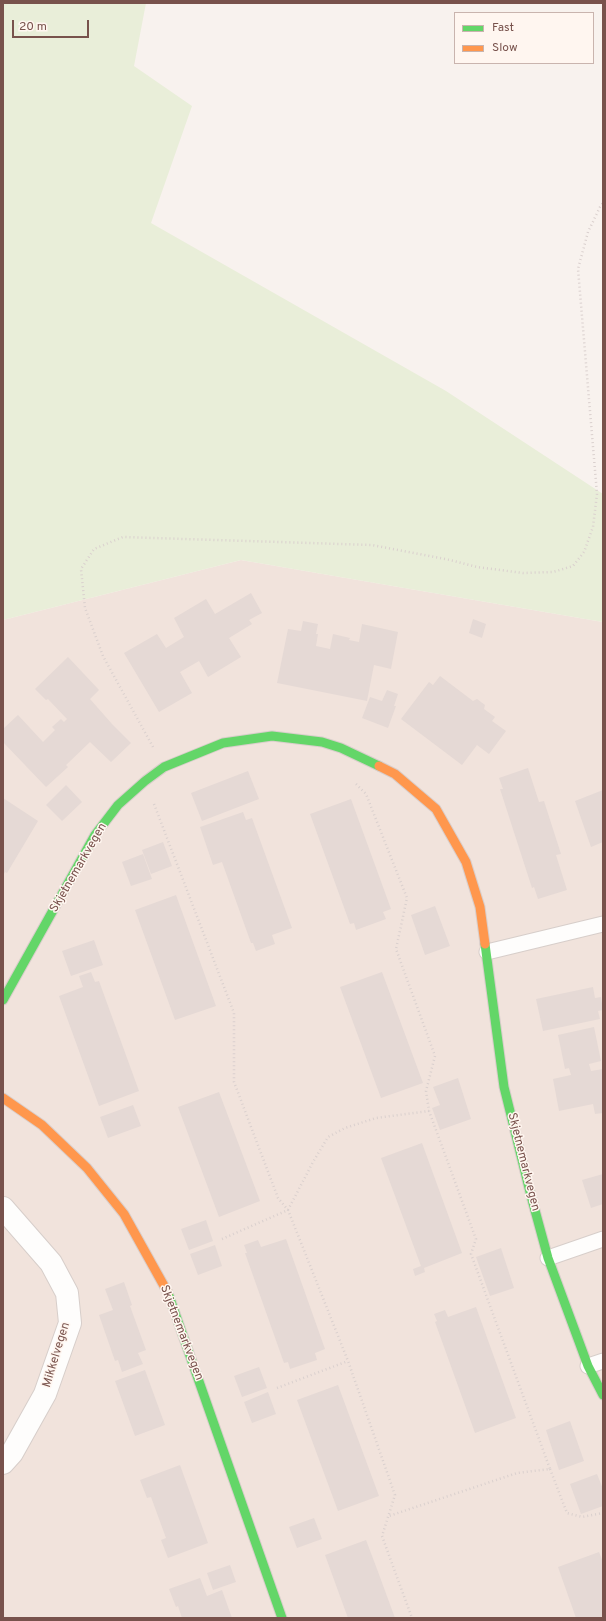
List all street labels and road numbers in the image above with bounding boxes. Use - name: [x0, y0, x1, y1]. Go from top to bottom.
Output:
- street label: Skjetnemarkvegen: [48, 821, 110, 915]
- street label: Skjetnemarkvegen: [504, 1111, 542, 1213]
- street label: Skjetnemarkvegen: [156, 1283, 206, 1383]
- street label: Mikkelvegen: [40, 1321, 74, 1389]

